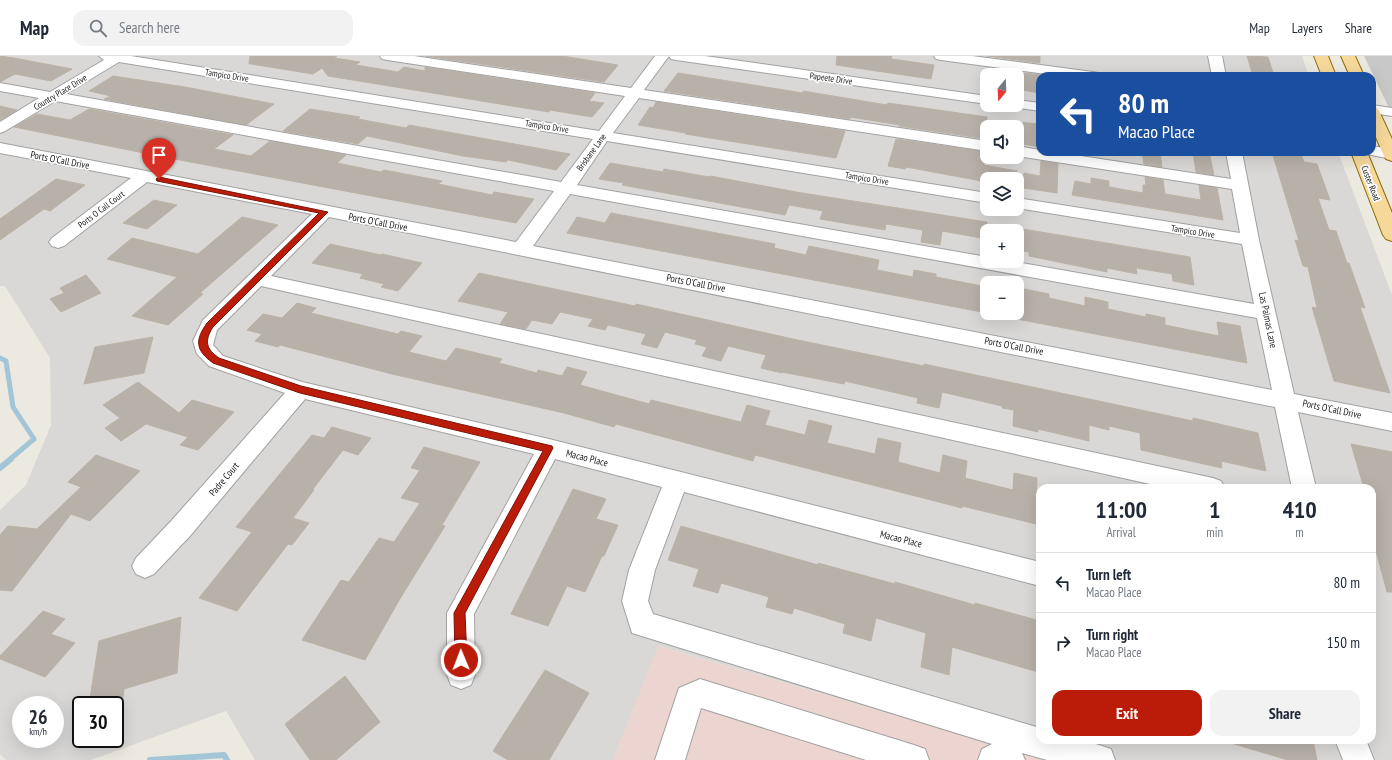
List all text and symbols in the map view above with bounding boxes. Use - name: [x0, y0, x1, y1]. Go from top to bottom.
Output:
- search box: [73, 10, 353, 46]
- text: Map: [20, 16, 49, 40]
- icon: search: [87, 17, 109, 39]
- text: Search here: [119, 18, 180, 37]
- text: Map: [1249, 19, 1270, 37]
- text: Layers: [1292, 19, 1323, 37]
- text: Share: [1345, 19, 1372, 37]
- street label: Tampico Drive: [205, 66, 250, 84]
- north arrow: [980, 68, 1024, 112]
- map controls: [980, 68, 1024, 320]
- street label: Papeete Drive: [809, 70, 853, 86]
- street label: Country Place Drive: [31, 72, 89, 112]
- text: 80 m: [1118, 84, 1169, 121]
- icon: left: [1052, 88, 1104, 140]
- street label: Tampico Drive: [525, 117, 570, 135]
- button: sound: [980, 120, 1024, 164]
- text: Macao Place: [1118, 120, 1195, 143]
- street label: Brisbane Lane: [574, 131, 608, 173]
- pin: [142, 138, 176, 179]
- icon: arrive: [148, 144, 170, 166]
- street label: Ports O'Call Drive: [29, 148, 91, 172]
- street label: Custer Road: [1359, 164, 1383, 202]
- street label: Tampico Drive: [845, 169, 890, 187]
- button: layers: [980, 172, 1024, 216]
- street label: Ports O Call Court: [76, 188, 127, 230]
- street label: Ports O'Call Drive: [347, 210, 409, 234]
- street label: Tampico Drive: [1171, 222, 1216, 240]
- button: +: [980, 224, 1024, 268]
- street label: Ports O'Call Drive: [665, 271, 727, 295]
- button: −: [980, 276, 1024, 320]
- street label: Las Palmas Lane: [1256, 291, 1280, 349]
- street label: Ports O'Call Drive: [983, 334, 1045, 358]
- street label: Ports O'Call Drive: [1301, 396, 1363, 422]
- street label: Macao Place: [565, 447, 609, 469]
- street label: Padre Court: [206, 459, 242, 499]
- text: 11:00: [1095, 494, 1147, 525]
- text: 1: [1209, 494, 1220, 525]
- text: 410: [1282, 494, 1317, 525]
- text: Arrival: [1106, 524, 1136, 541]
- text: min: [1206, 524, 1223, 541]
- text: m: [1295, 524, 1304, 541]
- street label: Macao Place: [879, 528, 923, 550]
- text: Turn left: [1086, 565, 1131, 584]
- icon: left: [1052, 572, 1074, 594]
- text: 80 m: [1334, 573, 1360, 592]
- text: Macao Place: [1086, 584, 1142, 601]
- text: Turn right: [1086, 625, 1138, 644]
- icon: right: [1052, 632, 1074, 654]
- text: 150 m: [1327, 633, 1360, 652]
- position arrow: [440, 639, 482, 681]
- text: Macao Place: [1086, 644, 1142, 661]
- button: Exit: [1052, 690, 1202, 736]
- button: Share: [1210, 690, 1360, 736]
- speed limit sign: 30: [72, 696, 124, 748]
- text: 26: [28, 704, 48, 730]
- text: km/h: [29, 725, 47, 738]

